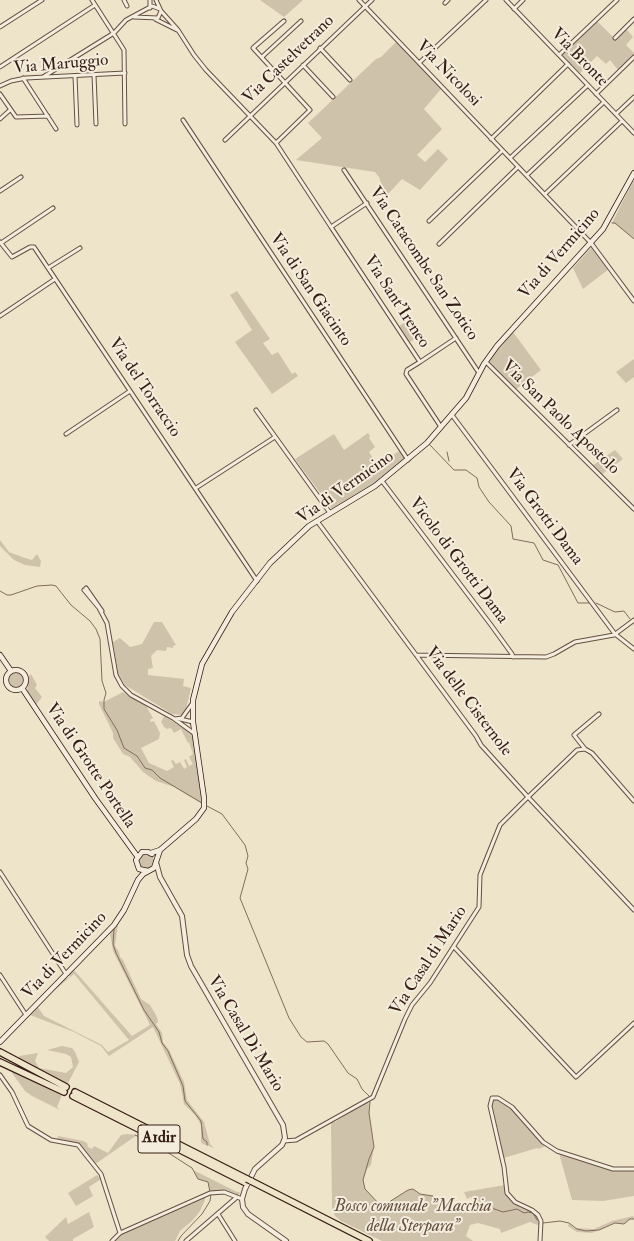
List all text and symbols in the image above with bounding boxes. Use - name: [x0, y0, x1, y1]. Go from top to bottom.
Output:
- street label: Via Castelvetrano: [239, 11, 339, 109]
- street label: Via Bronte: [546, 24, 612, 92]
- street label: Via Nicolosi: [411, 37, 485, 111]
- street label: Via Maruggio: [13, 51, 109, 79]
- street label: Via Catacombe San Zotico: [364, 183, 482, 345]
- street label: Via di Vermicino: [515, 204, 605, 304]
- street label: Via di San Giacinto: [265, 230, 355, 350]
- street label: Via Sant'Ireneo: [359, 252, 433, 352]
- street label: Via del Torraccio: [103, 335, 185, 441]
- street label: Via San Paolo Apostolo: [497, 357, 623, 479]
- street label: Via di Vermicino: [294, 447, 398, 529]
- street label: Via Grotti Dama: [501, 465, 587, 569]
- street label: Vicolo di Grotti Dama: [404, 494, 512, 628]
- street label: Via delle Cisternole: [420, 643, 516, 761]
- street label: Via di Grotte Portella: [41, 700, 139, 832]
- street label: Via Casal di Mario: [386, 903, 472, 1019]
- street label: Via di Vermicino: [18, 908, 112, 1004]
- street label: Via Casal Di Mario: [202, 972, 288, 1096]
- road number: A1dir: [138, 1125, 180, 1153]
- park label: Bosco comunale "Macchia della Sterpara": [334, 1197, 492, 1237]

